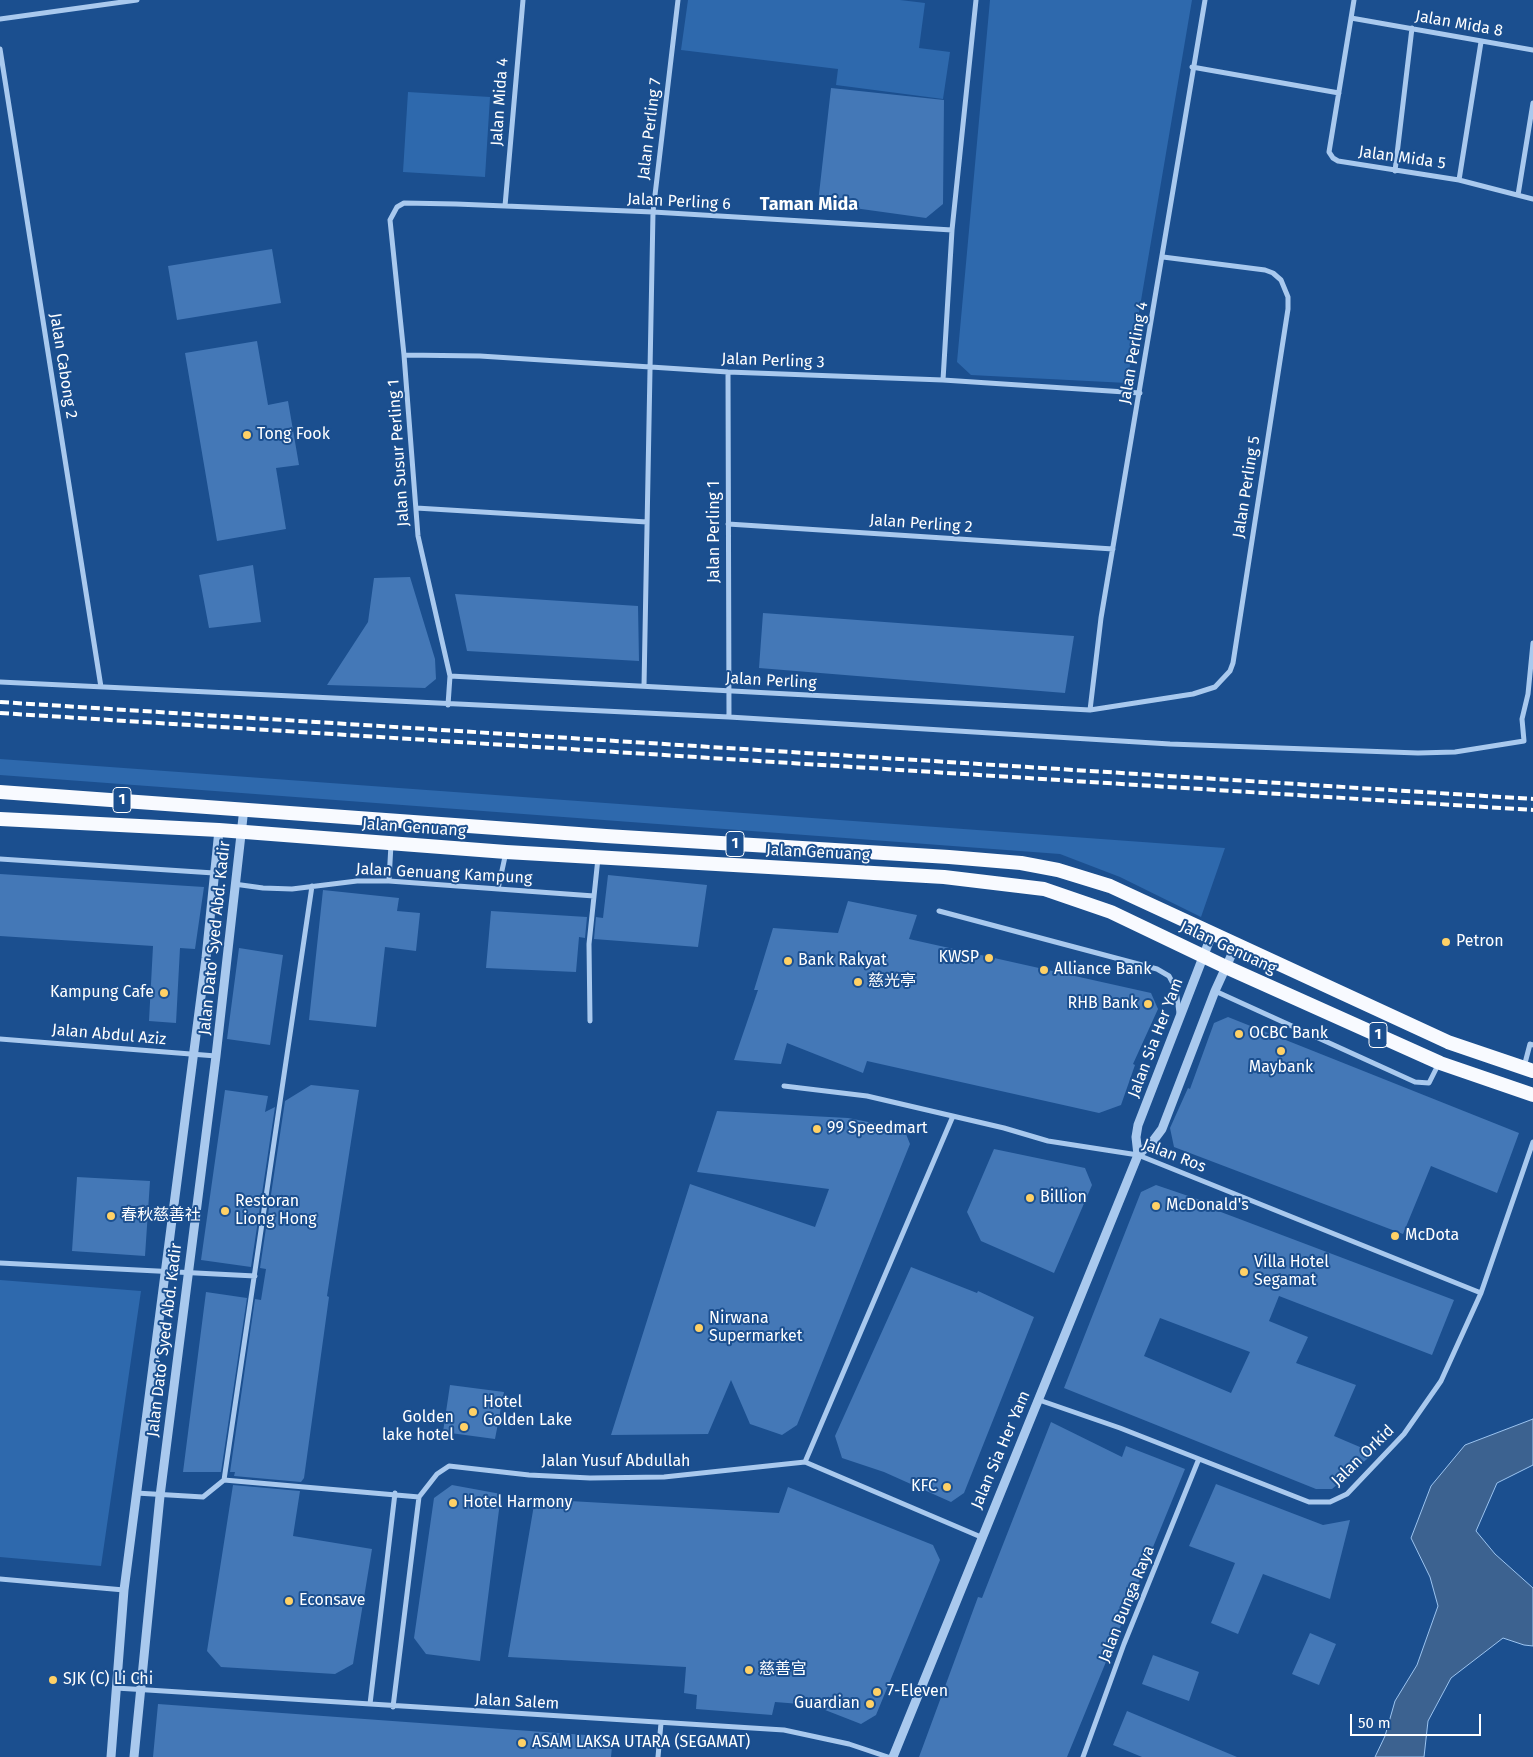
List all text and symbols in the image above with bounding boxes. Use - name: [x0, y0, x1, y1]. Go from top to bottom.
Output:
- street label: Jalan Mida 8: [1414, 7, 1504, 41]
- street label: Jalan Mida 4: [487, 57, 513, 147]
- street label: Jalan Perling 7: [634, 77, 666, 181]
- street label: Jalan Mida 5: [1357, 142, 1447, 174]
- street label: Jalan Perling 6: [627, 190, 731, 214]
- district label: Taman Mida: [760, 194, 858, 216]
- street label: Jalan Perling 4: [1116, 300, 1152, 406]
- street label: Jalan Cabong 2: [45, 312, 81, 420]
- street label: Jalan Perling 3: [721, 350, 825, 372]
- street label: Jalan Susur Perling 1: [384, 379, 414, 527]
- place label: Tong Fook: [257, 425, 330, 445]
- marker: Tong Fook: [241, 429, 253, 441]
- street label: Jalan Perling 5: [1229, 435, 1265, 539]
- street label: Jalan Perling 1: [705, 481, 725, 583]
- street label: Jalan Perling 2: [869, 511, 973, 537]
- street label: Jalan Perling: [725, 669, 817, 693]
- road number: 1: [113, 788, 131, 812]
- street label: Jalan Genuang: [361, 815, 467, 841]
- road number: 1: [726, 832, 744, 856]
- street label: Jalan Dato' Syed Abd. Kadir: [195, 840, 235, 1036]
- street label: Jalan Genuang: [765, 841, 871, 865]
- street label: Jalan Genuang Kampung: [355, 860, 533, 888]
- street label: Jalan Genuang: [1177, 917, 1279, 979]
- place label: Petron: [1456, 932, 1504, 952]
- marker: Petron: [1440, 936, 1452, 948]
- place label: KWSP: [939, 948, 979, 968]
- place label: Bank Rakyat: [798, 951, 887, 971]
- marker: KWSP: [983, 952, 995, 964]
- marker: Bank Rakyat: [782, 955, 794, 967]
- place label: Alliance Bank: [1054, 960, 1151, 980]
- marker: Alliance Bank: [1038, 964, 1050, 976]
- place label: 慈光亭: [868, 972, 916, 992]
- marker: 慈光亭: [852, 976, 864, 988]
- street label: Jalan Sia Her Yam: [1124, 976, 1188, 1100]
- place label: Kampung Cafe: [50, 983, 154, 1003]
- marker: Kampung Cafe: [158, 987, 170, 999]
- place label: RHB Bank: [1067, 994, 1138, 1014]
- marker: RHB Bank: [1142, 998, 1154, 1010]
- street label: Jalan Abdul Aziz: [51, 1020, 167, 1050]
- road number: 1: [1369, 1022, 1387, 1048]
- place label: OCBC Bank: [1249, 1024, 1328, 1044]
- marker: OCBC Bank: [1233, 1028, 1245, 1040]
- marker: Maybank: [1275, 1045, 1287, 1057]
- place label: Maybank: [1249, 1058, 1313, 1078]
- place label: 99 Speedmart: [827, 1119, 928, 1139]
- marker: 99 Speedmart: [811, 1123, 823, 1135]
- street label: Jalan Ros: [1139, 1135, 1209, 1177]
- place label: Billion: [1040, 1188, 1087, 1208]
- place label: Restoran Liong Hong: [235, 1192, 317, 1230]
- marker: Billion: [1024, 1192, 1036, 1204]
- place label: McDonald's: [1166, 1196, 1249, 1216]
- marker: McDonald's: [1150, 1200, 1162, 1212]
- marker: Restoran Liong Hong: [219, 1205, 231, 1217]
- place label: 春秋慈善社: [121, 1206, 201, 1226]
- marker: 春秋慈善社: [105, 1210, 117, 1222]
- place label: McDota: [1405, 1226, 1459, 1246]
- marker: McDota: [1389, 1230, 1401, 1242]
- street label: Jalan Dato' Syed Abd. Kadir: [144, 1242, 186, 1438]
- place label: Villa Hotel Segamat: [1254, 1253, 1329, 1291]
- marker: Villa Hotel Segamat: [1238, 1266, 1250, 1278]
- place label: Nirwana Supermarket: [709, 1309, 803, 1347]
- marker: Nirwana Supermarket: [693, 1322, 705, 1334]
- street label: Jalan Sia Her Yam: [967, 1388, 1035, 1512]
- place label: Hotel Golden Lake: [483, 1393, 572, 1431]
- marker: Hotel Golden Lake: [467, 1406, 479, 1418]
- place label: Golden lake hotel: [382, 1408, 454, 1446]
- marker: Golden lake hotel: [458, 1421, 470, 1433]
- street label: Jalan Orkid: [1328, 1421, 1398, 1491]
- street label: Jalan Yusuf Abdullah: [542, 1452, 690, 1472]
- place label: KFC: [911, 1477, 937, 1497]
- marker: KFC: [941, 1481, 953, 1493]
- place label: Hotel Harmony: [463, 1493, 572, 1513]
- marker: Hotel Harmony: [447, 1497, 459, 1509]
- street label: Jalan Bunga Raya: [1095, 1543, 1159, 1665]
- place label: Econsave: [299, 1591, 366, 1611]
- marker: Econsave: [283, 1595, 295, 1607]
- place label: 慈善宫: [759, 1660, 807, 1680]
- marker: 慈善宫: [743, 1664, 755, 1676]
- place label: SJK (C) Li Chi: [63, 1670, 153, 1690]
- marker: SJK (C) Li Chi: [47, 1674, 59, 1686]
- place label: 7-Eleven: [887, 1682, 948, 1702]
- marker: 7-Eleven: [871, 1686, 883, 1698]
- street label: Jalan Salem: [474, 1690, 560, 1714]
- place label: Guardian: [794, 1694, 860, 1714]
- marker: Guardian: [864, 1698, 876, 1710]
- scale bar: [1353, 1704, 1484, 1736]
- text: 50 m: [1358, 1714, 1391, 1732]
- place label: ASAM LAKSA UTARA (SEGAMAT): [532, 1733, 750, 1753]
- marker: ASAM LAKSA UTARA (SEGAMAT): [516, 1737, 528, 1749]

